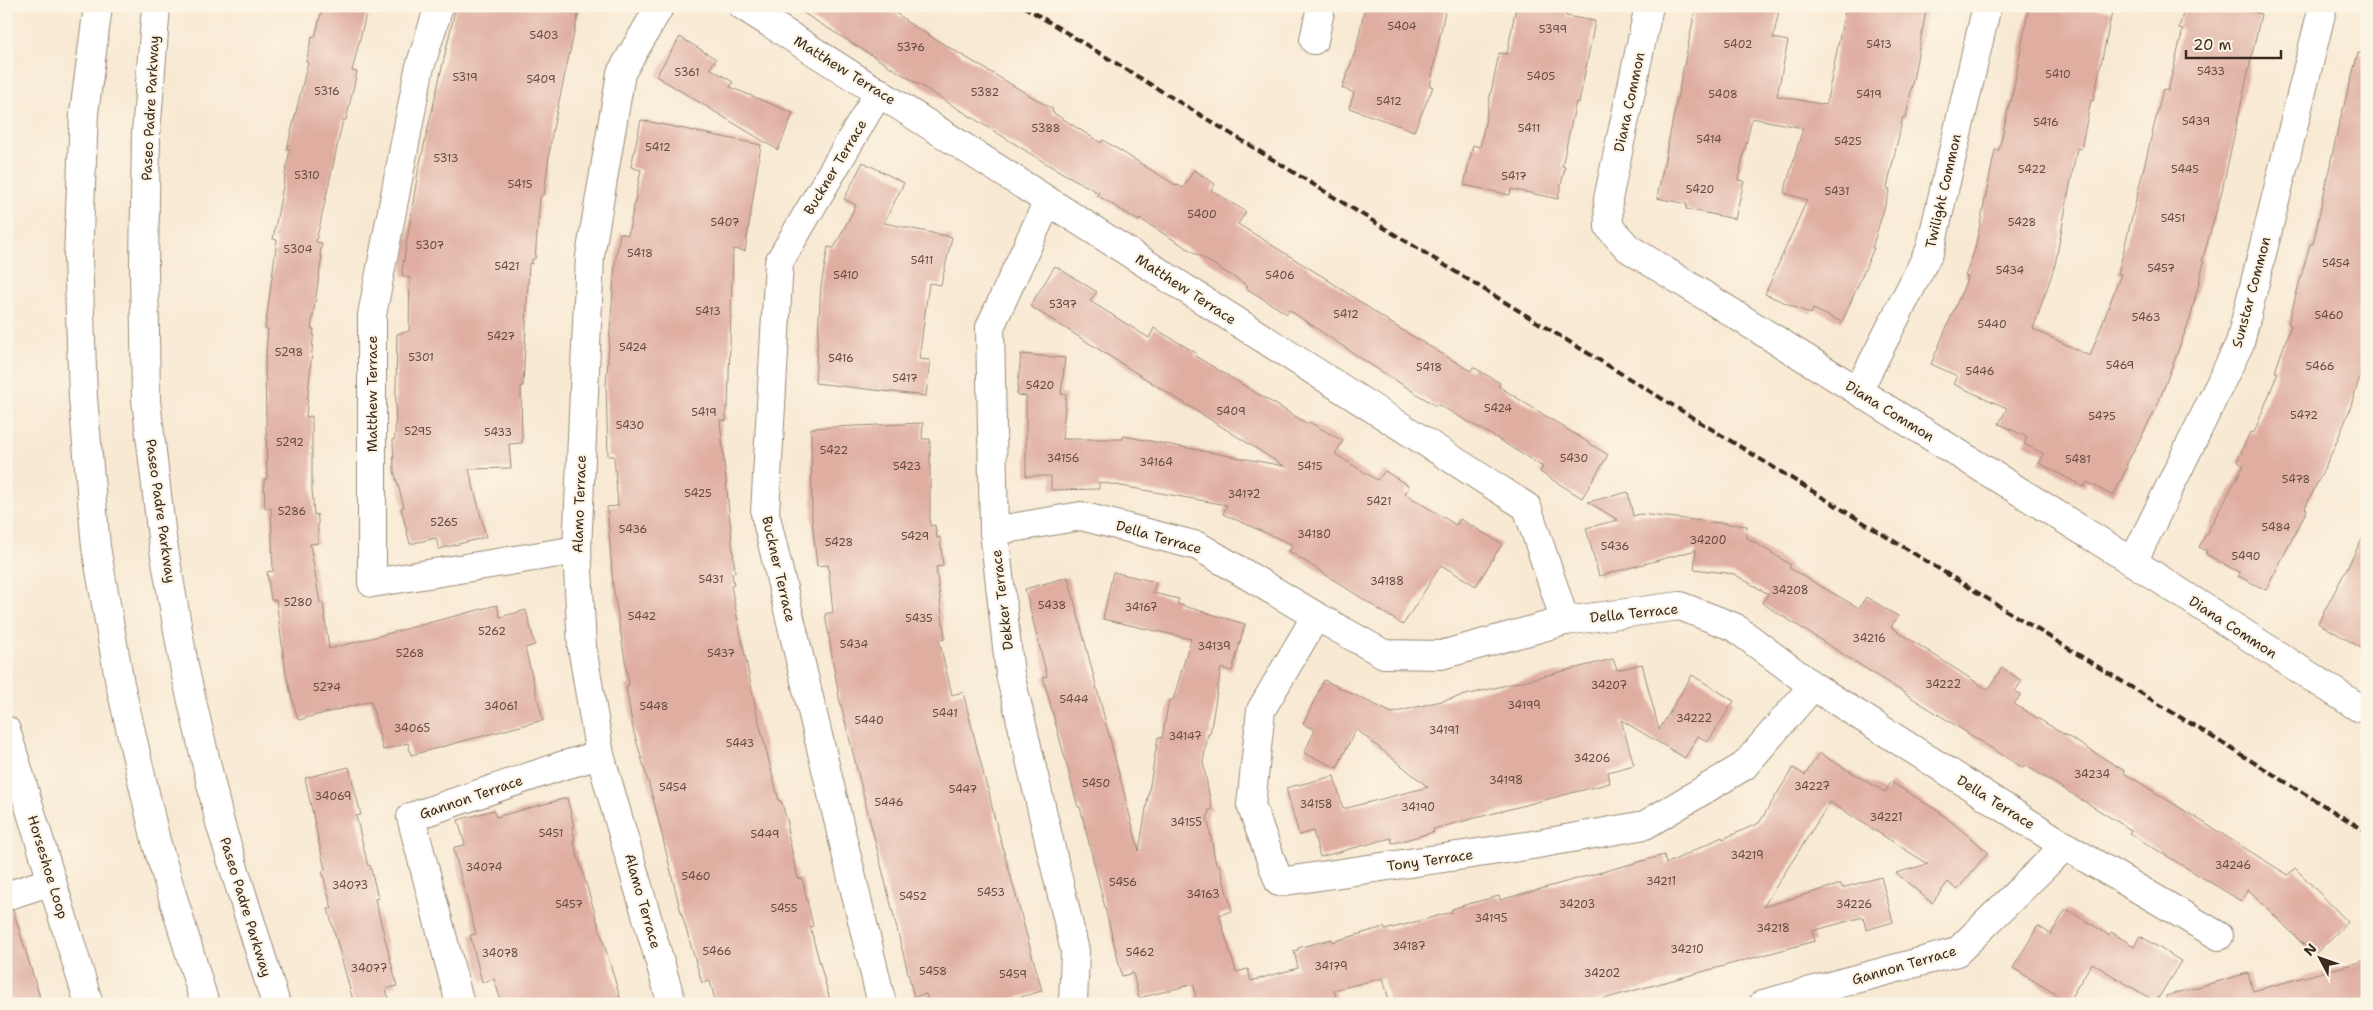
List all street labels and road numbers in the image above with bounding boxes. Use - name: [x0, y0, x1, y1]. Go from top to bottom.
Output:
- street label: Matthew Terrace: [791, 31, 899, 109]
- street label: Paseo Padre Parkway: [137, 35, 163, 181]
- street label: Diana Common: [1610, 50, 1648, 154]
- street label: Buckner Terrace: [799, 116, 871, 218]
- street label: Twilight Common: [1921, 132, 1965, 250]
- street label: Sunstar Common: [2228, 234, 2275, 349]
- street label: Matthew Terrace: [1132, 250, 1240, 328]
- street label: Matthew Terrace: [363, 336, 381, 452]
- street label: Diana Common: [1842, 376, 1938, 446]
- street label: Paseo Padre Parkway: [142, 438, 180, 584]
- street label: Alamo Terrace: [568, 455, 590, 553]
- street label: Buckner Terrace: [758, 514, 800, 624]
- street label: Della Terrace: [1114, 516, 1204, 558]
- street label: Dekker Terrace: [987, 549, 1017, 651]
- street label: Diana Common: [2186, 592, 2281, 662]
- street label: Della Terrace: [1589, 599, 1679, 627]
- street label: Gannon Terrace: [417, 771, 525, 823]
- street label: Della Terrace: [1954, 771, 2038, 833]
- street label: Horseshoe Loop: [24, 813, 72, 921]
- street label: Paseo Padre Parkway: [216, 835, 276, 979]
- street label: Tony Terrace: [1386, 845, 1474, 875]
- street label: Alamo Terrace: [621, 851, 665, 951]
- street label: Gannon Terrace: [1850, 941, 1958, 989]

